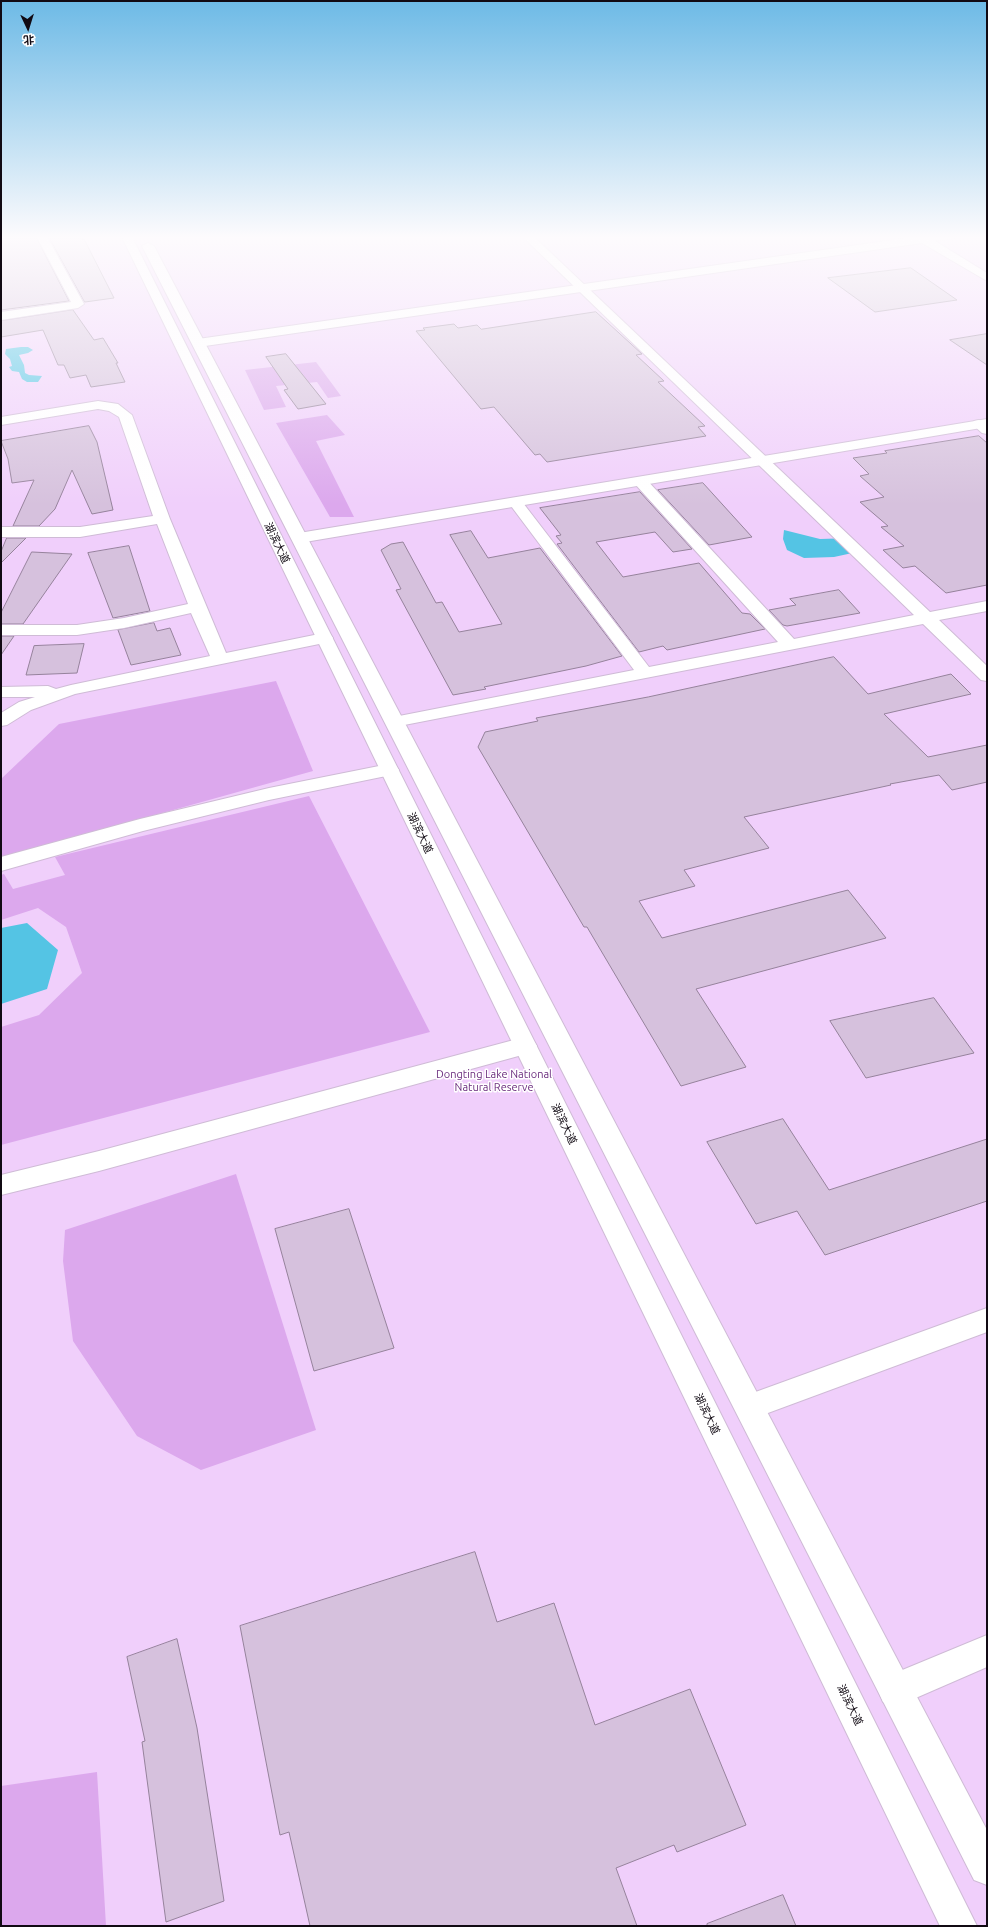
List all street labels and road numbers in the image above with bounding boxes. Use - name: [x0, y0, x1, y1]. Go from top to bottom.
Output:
- street label: 湖滨大道: [261, 520, 293, 566]
- street label: 湖滨大道: [404, 810, 436, 856]
- street label: 湖滨大道: [548, 1101, 580, 1147]
- street label: 湖滨大道: [691, 1391, 723, 1437]
- street label: 湖滨大道: [834, 1682, 866, 1728]

